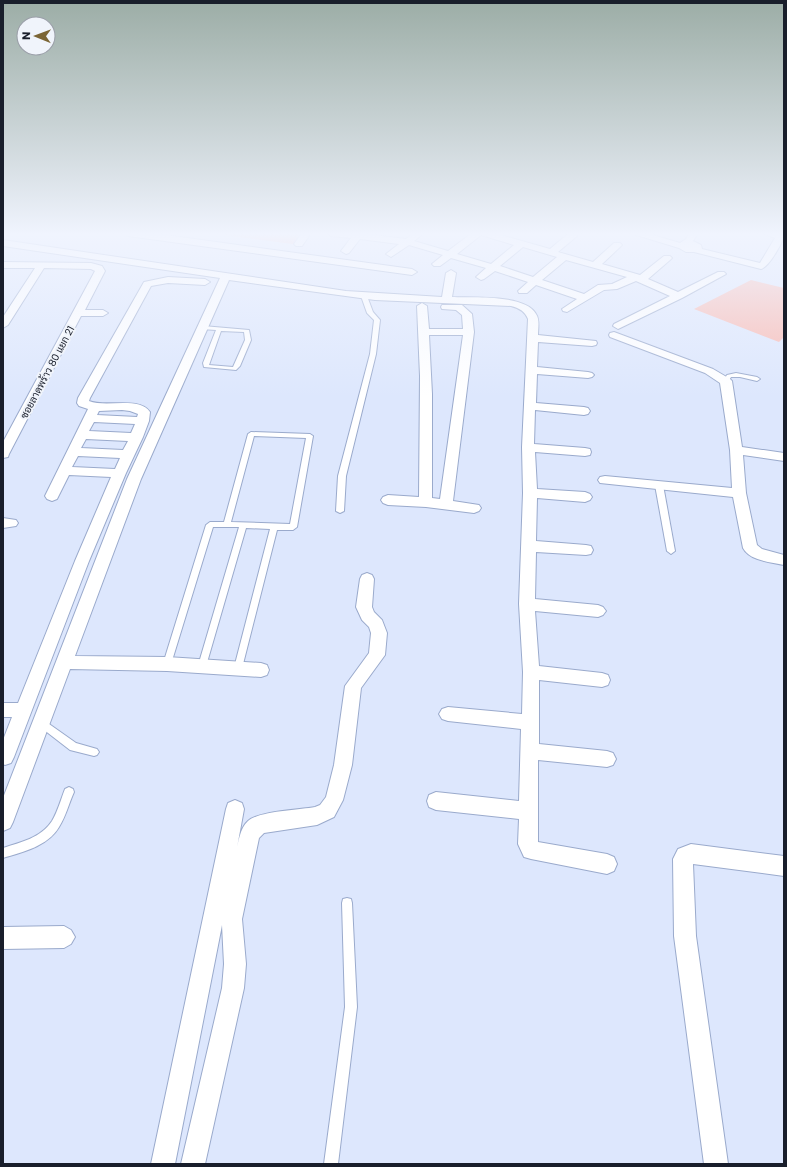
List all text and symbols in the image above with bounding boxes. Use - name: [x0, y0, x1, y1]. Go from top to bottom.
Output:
- north arrow: [16, 16, 56, 56]
- text: N: [18, 32, 34, 40]
- street label: ซอยลาดพร้าว 80 แยก 21: [17, 323, 78, 421]

